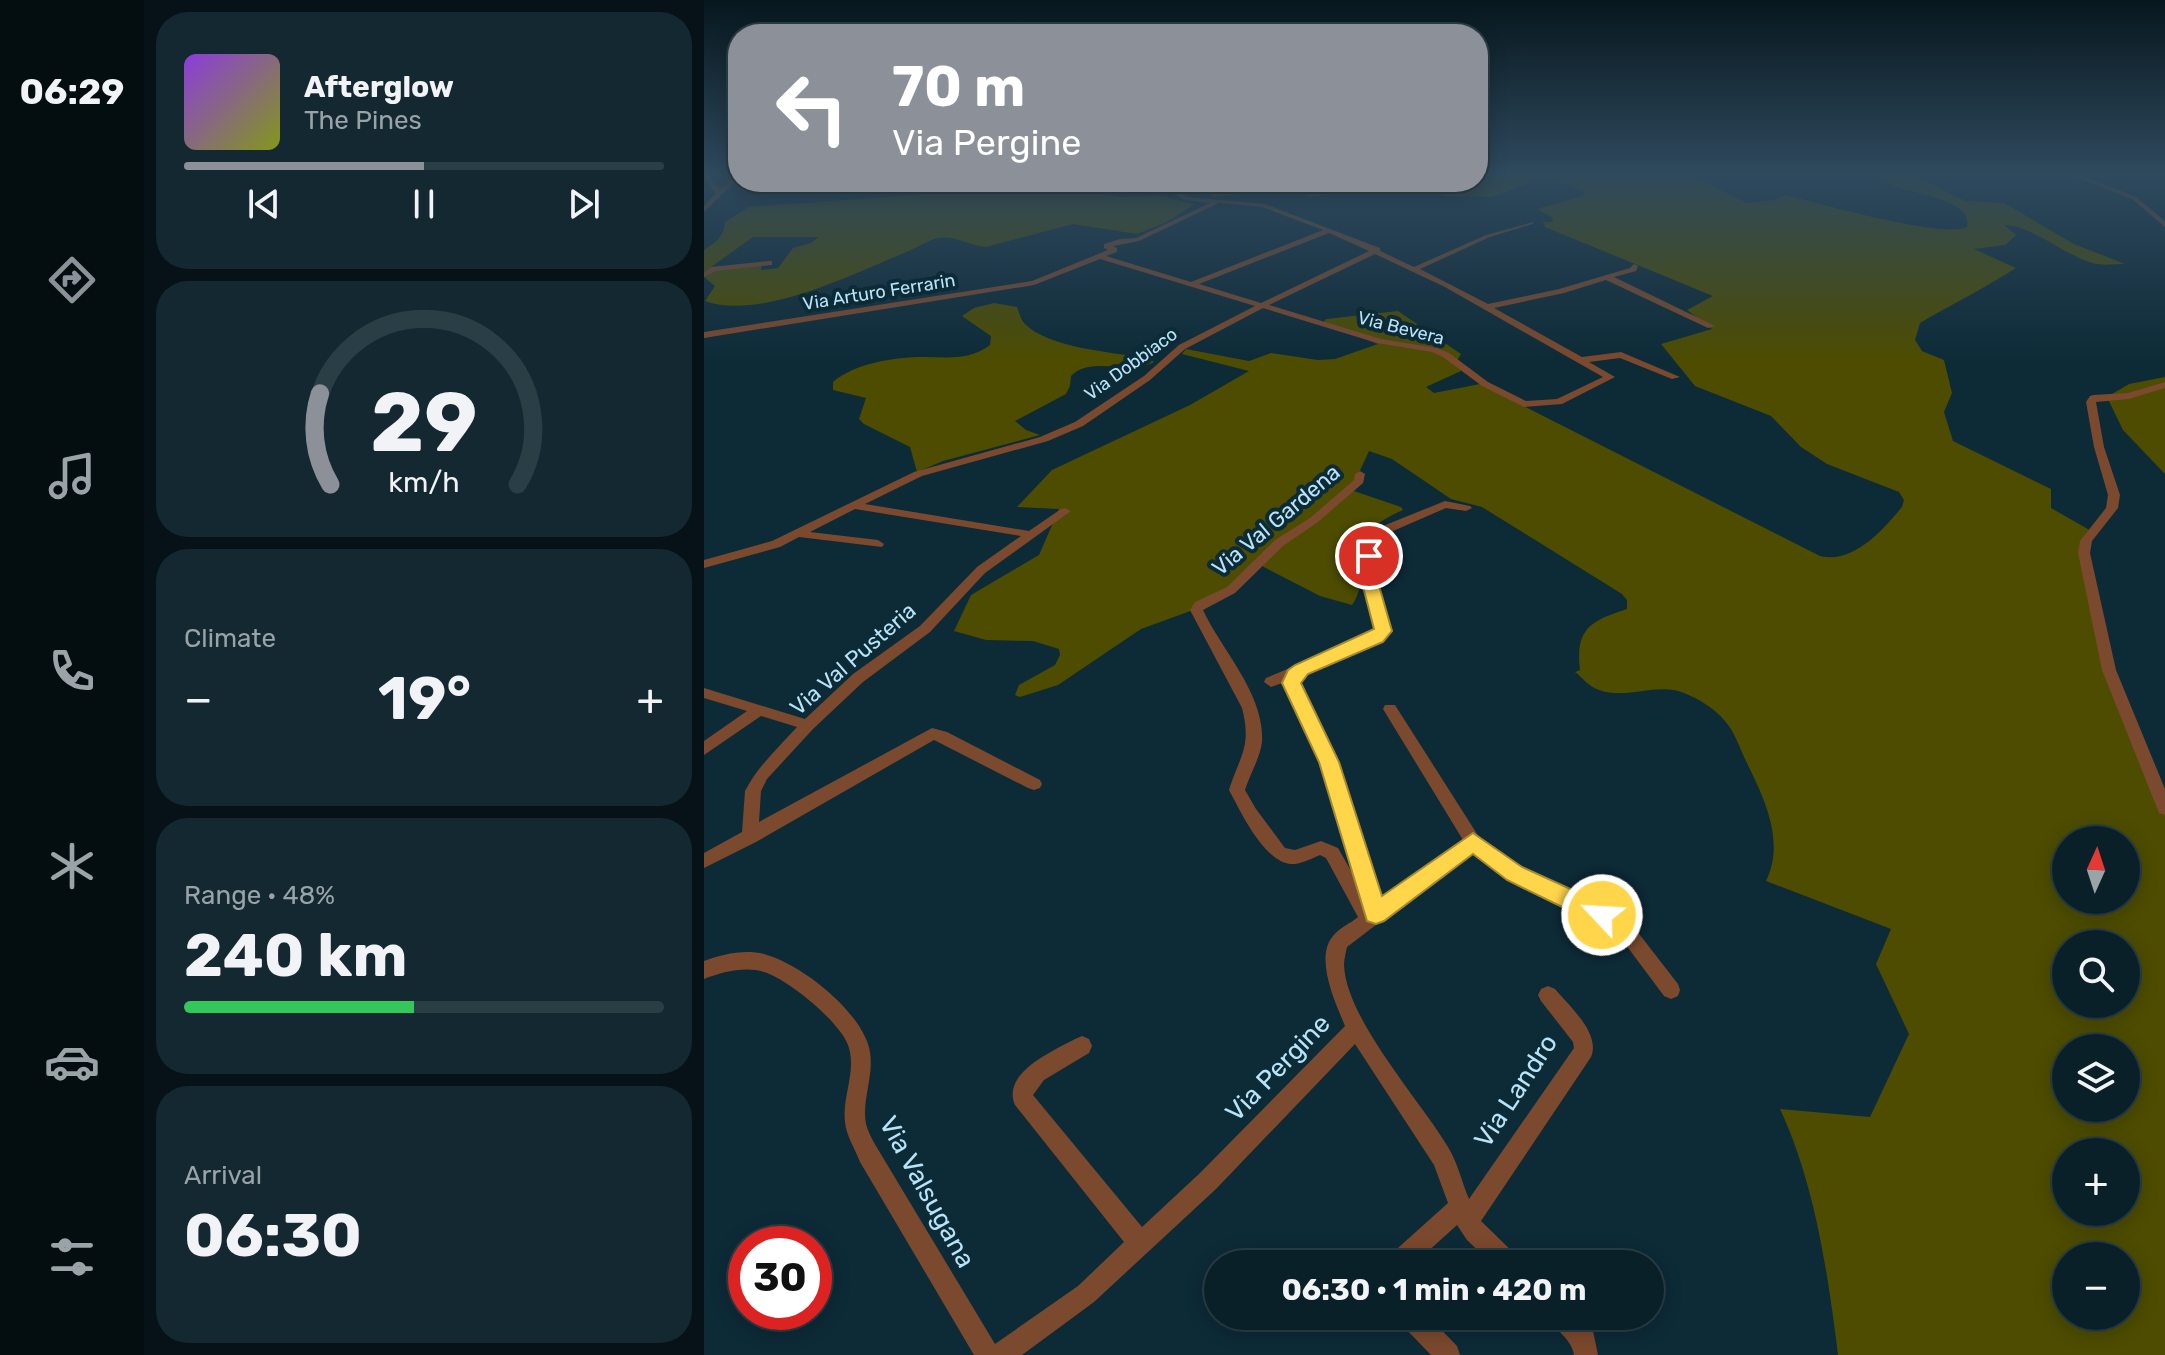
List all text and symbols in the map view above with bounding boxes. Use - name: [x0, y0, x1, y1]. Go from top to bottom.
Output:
- text: 70 m: [892, 54, 1025, 120]
- icon: left: [760, 56, 864, 160]
- text: Afterglow: [304, 69, 454, 105]
- text: 06:29: [20, 70, 124, 113]
- text: The Pines: [304, 105, 422, 136]
- text: Via Pergine: [892, 121, 1081, 164]
- icon: previous: [242, 182, 286, 226]
- icon: pause: [402, 182, 446, 226]
- icon: next: [562, 182, 606, 226]
- icon: directions: [44, 252, 100, 308]
- street label: Via Arturo Ferrarin: [801, 269, 957, 315]
- street label: Via Bevera: [1355, 307, 1447, 349]
- street label: Via Dobbiaco: [1080, 323, 1182, 405]
- text: 29: [370, 372, 478, 471]
- icon: music: [44, 448, 100, 504]
- street label: Via Val Gardena: [1206, 459, 1346, 581]
- text: km/h: [388, 465, 460, 499]
- pin: [1335, 522, 1403, 590]
- icon: arrive: [1347, 534, 1391, 578]
- street label: Via Val Pusteria: [785, 597, 921, 721]
- text: Climate: [184, 623, 276, 654]
- icon: phone: [44, 643, 100, 699]
- text: 19°: [378, 663, 471, 734]
- text: −: [184, 673, 213, 725]
- text: +: [637, 673, 664, 725]
- north arrow: [2052, 826, 2140, 914]
- map controls: [2052, 826, 2140, 1330]
- icon: climate: [44, 838, 100, 894]
- position arrow: [1560, 873, 1644, 957]
- text: Range · 48%: [184, 880, 335, 911]
- text: 240 km: [184, 920, 407, 991]
- button: search: [2052, 930, 2140, 1018]
- street label: Via Pergine: [1219, 1008, 1337, 1128]
- street label: Via Landro: [1468, 1029, 1564, 1153]
- icon: car: [44, 1034, 100, 1090]
- button: layers: [2052, 1034, 2140, 1122]
- street label: Via Valsugana: [873, 1111, 981, 1273]
- button: +: [2052, 1138, 2140, 1226]
- text: Arrival: [184, 1160, 262, 1191]
- text: 06:30: [184, 1200, 362, 1271]
- speed limit sign: 30: [728, 1226, 832, 1330]
- icon: filters: [44, 1229, 100, 1285]
- button: −: [2052, 1242, 2140, 1330]
- text: 06:30 · 1 min · 420 m: [1281, 1272, 1587, 1308]

